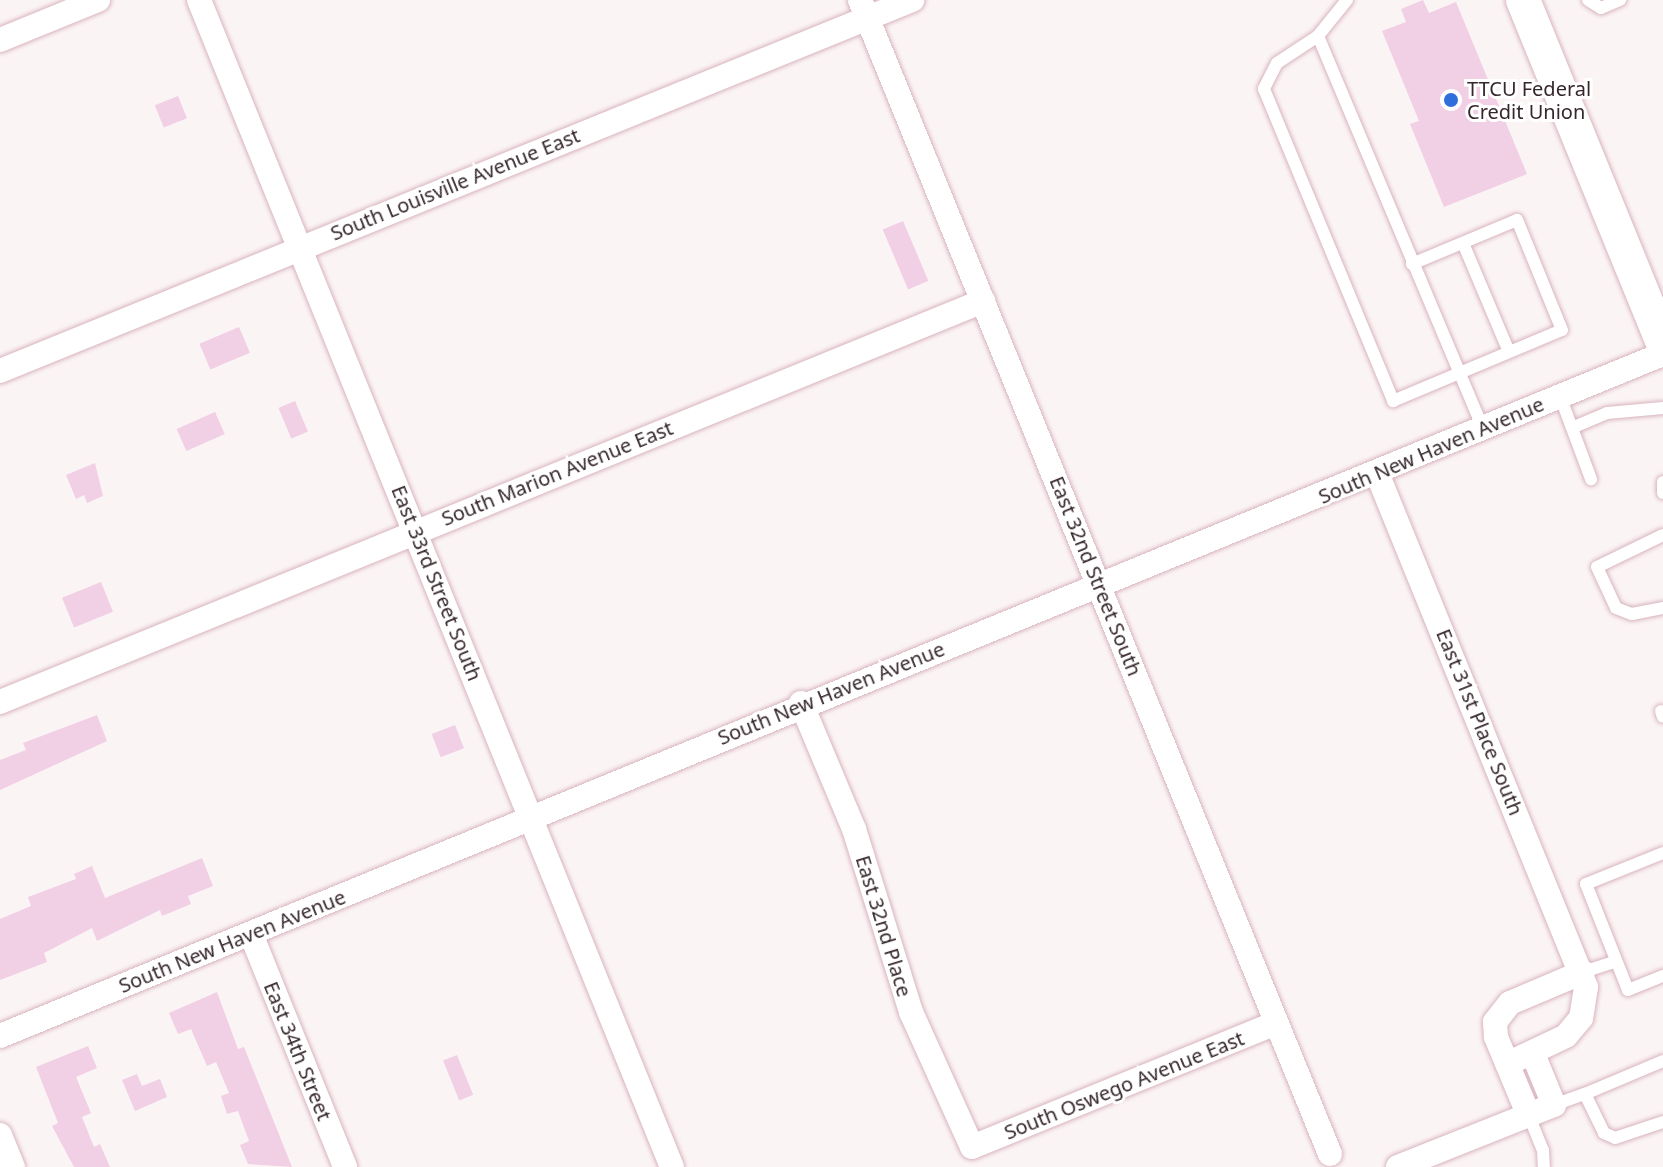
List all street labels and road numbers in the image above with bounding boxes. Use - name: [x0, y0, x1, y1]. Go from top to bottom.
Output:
- street label: South Louisville Avenue East: [327, 123, 583, 245]
- street label: South New Haven Avenue: [1315, 392, 1547, 508]
- street label: South Marion Avenue East: [438, 416, 676, 530]
- street label: East 32nd Street South: [1045, 473, 1147, 679]
- street label: East 33rd Street South: [387, 482, 487, 684]
- street label: East 31st Place South: [1432, 625, 1528, 819]
- street label: South New Haven Avenue: [714, 636, 948, 750]
- street label: East 32nd Place: [851, 852, 917, 1000]
- street label: South New Haven Avenue: [115, 884, 349, 998]
- street label: East 34th Street: [259, 978, 337, 1124]
- street label: South Oswego Avenue East: [1001, 1026, 1247, 1144]

